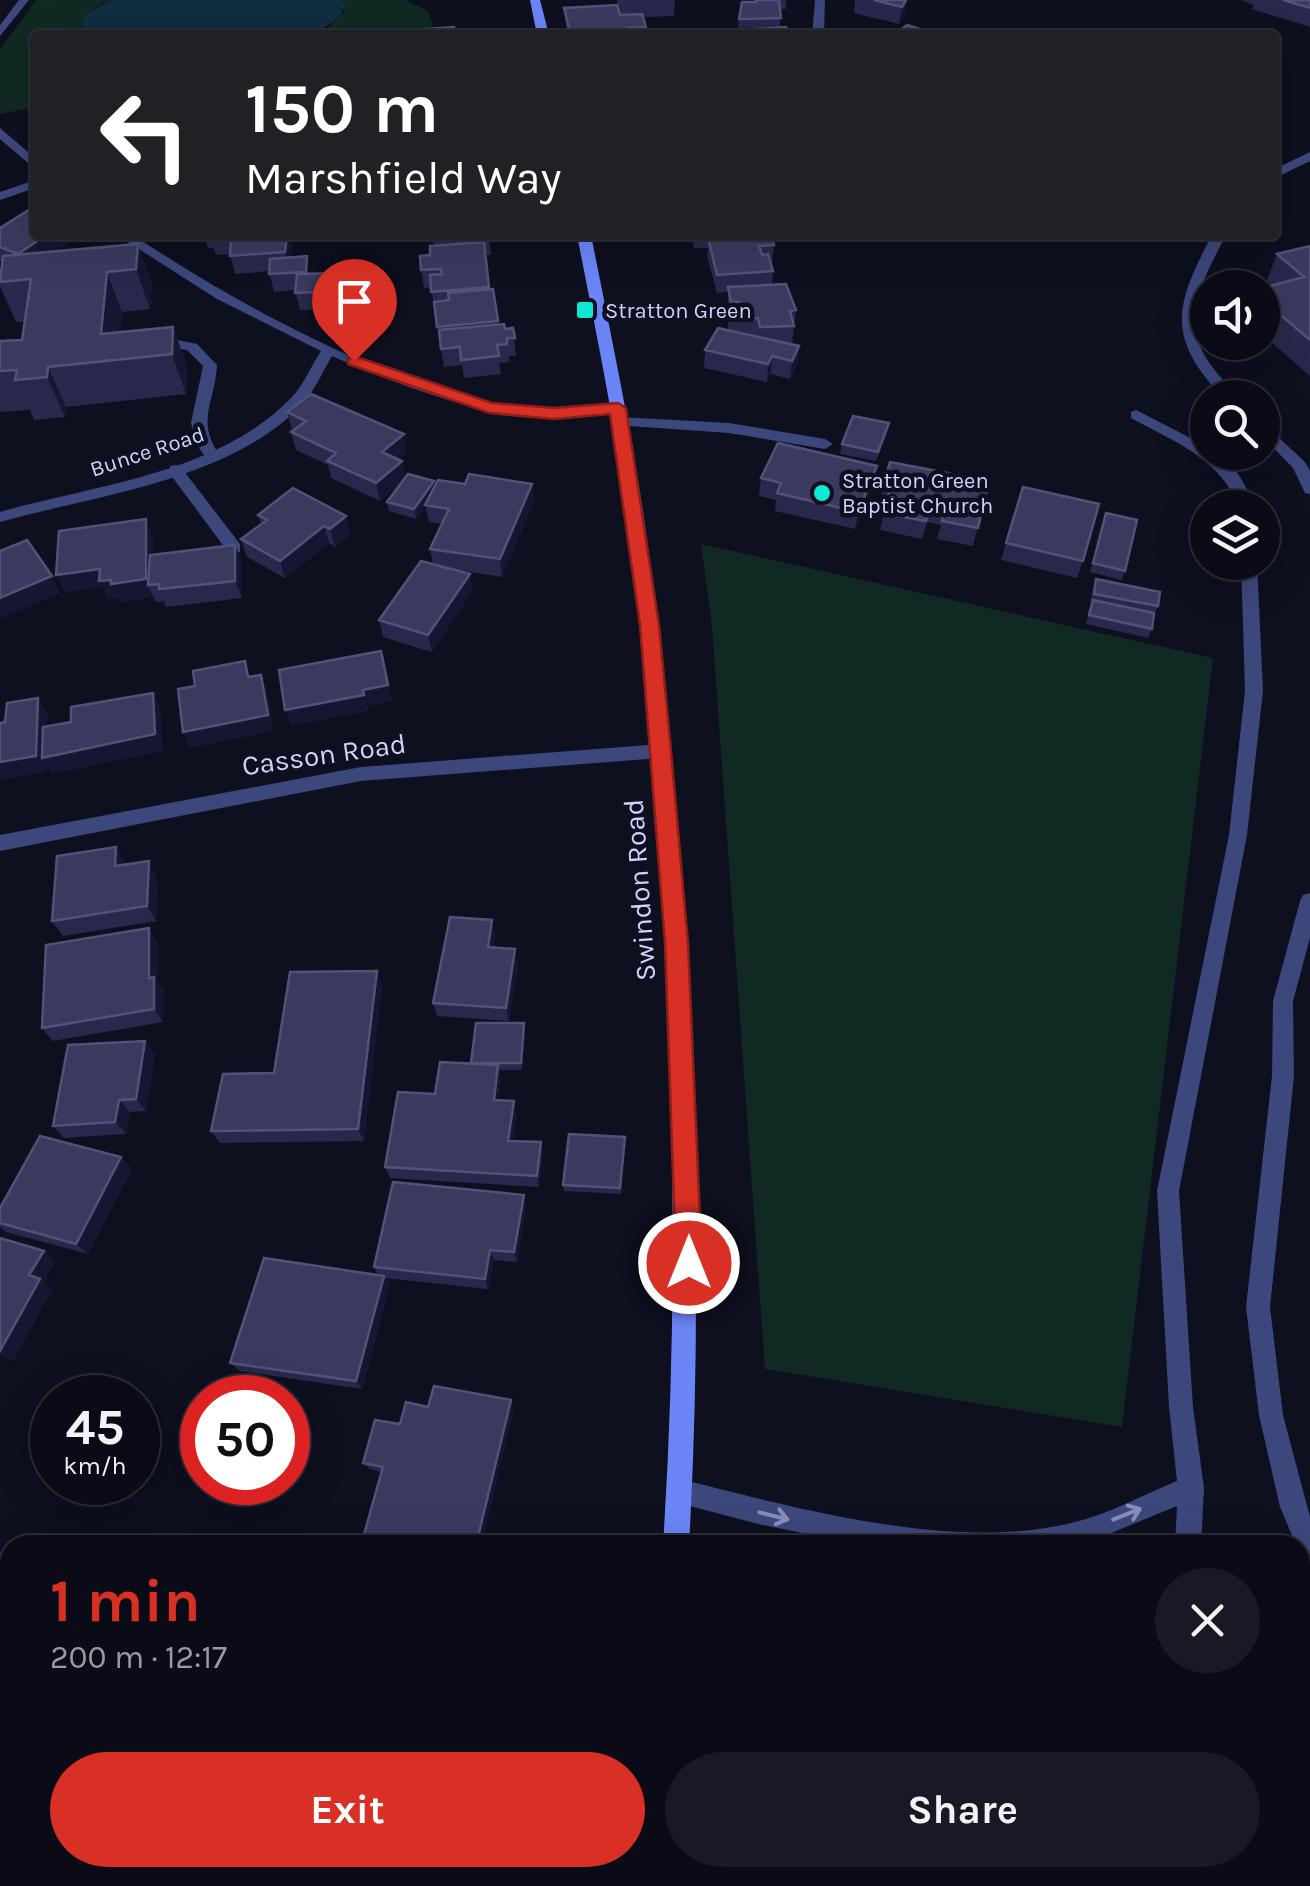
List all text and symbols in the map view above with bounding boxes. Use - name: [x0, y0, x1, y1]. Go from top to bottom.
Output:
- text: 150 m: [245, 68, 439, 150]
- icon: left: [80, 70, 210, 200]
- text: Marshfield Way: [245, 152, 561, 204]
- pin: [312, 259, 397, 362]
- map controls: [1190, 270, 1280, 580]
- button: sound: [1190, 270, 1280, 360]
- icon: arrive: [327, 274, 382, 329]
- place label: Stratton Green: [605, 298, 752, 324]
- marker: Stratton Green: [574, 299, 596, 321]
- button: search: [1190, 380, 1280, 470]
- street label: Bunce Road: [87, 421, 208, 483]
- place label: Stratton Green Baptist Church: [842, 468, 993, 519]
- marker: Stratton Green Baptist Church: [811, 482, 833, 504]
- button: layers: [1190, 490, 1280, 580]
- street label: Casson Road: [240, 727, 408, 782]
- street label: Swindon Road: [617, 798, 662, 982]
- position arrow: [637, 1211, 741, 1315]
- speed limit sign: 50: [180, 1375, 310, 1505]
- text: 45: [66, 1398, 124, 1457]
- text: km/h: [63, 1451, 127, 1480]
- one-way arrow: [1111, 1503, 1142, 1521]
- one-way arrow: [757, 1508, 789, 1526]
- text: 1 min: [50, 1566, 201, 1636]
- button: close: [1155, 1568, 1260, 1673]
- text: 200 m · 12:17: [50, 1639, 227, 1676]
- button: Exit: [50, 1752, 645, 1867]
- button: Share: [665, 1752, 1260, 1867]

